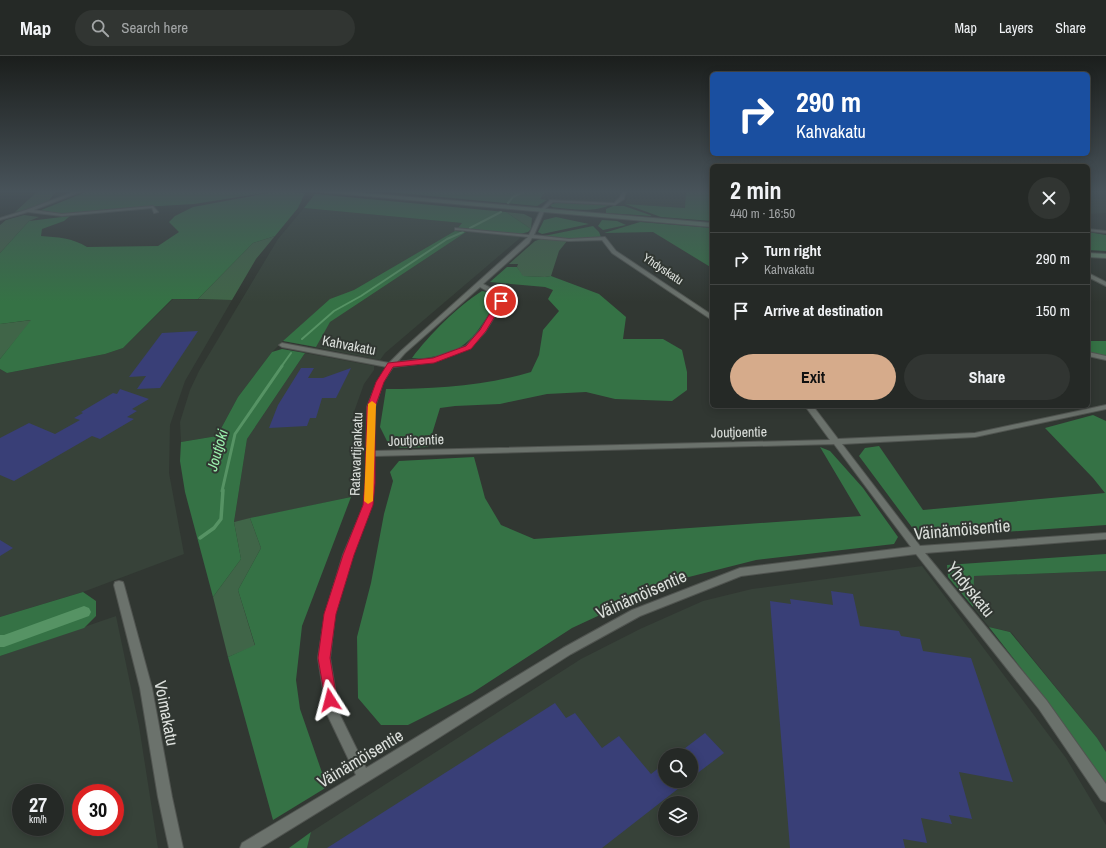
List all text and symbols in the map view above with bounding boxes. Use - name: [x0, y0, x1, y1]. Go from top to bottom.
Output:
- search box: [75, 10, 355, 46]
- text: Map: [20, 15, 51, 41]
- icon: search: [89, 17, 111, 39]
- text: Search here: [121, 17, 188, 38]
- text: Map: [955, 19, 977, 37]
- text: Layers: [999, 19, 1033, 37]
- text: Share: [1055, 19, 1086, 37]
- text: 290 m: [796, 83, 861, 121]
- icon: right: [730, 88, 782, 140]
- text: Kahvakatu: [796, 119, 866, 144]
- text: 2 min: [730, 174, 781, 206]
- button: close: [1028, 177, 1070, 219]
- text: 440 m · 16:50: [730, 205, 795, 222]
- text: Turn right: [764, 240, 821, 261]
- icon: right: [730, 248, 752, 270]
- text: 290 m: [1036, 248, 1070, 269]
- street label: Yhdyskatu: [639, 250, 687, 288]
- text: Kahvakatu: [764, 261, 814, 278]
- pin: [484, 284, 518, 318]
- icon: arrive: [490, 290, 512, 312]
- icon: arrive: [730, 300, 752, 322]
- text: Arrive at destination: [764, 300, 883, 321]
- text: 150 m: [1036, 300, 1070, 321]
- street label: Kahvakatu: [321, 331, 377, 359]
- button: Exit: [730, 354, 896, 400]
- button: Share: [904, 354, 1070, 400]
- street label: Ratavartijankatu: [346, 412, 366, 496]
- street label: Joutjoentie: [711, 423, 767, 441]
- water label: Joutjoki: [201, 426, 233, 474]
- street label: Joutjoentie: [388, 430, 444, 450]
- street label: Väinämöisentie: [913, 513, 1011, 545]
- street label: Yhdyskatu: [942, 556, 1000, 622]
- street label: Väinämöisentie: [592, 564, 690, 624]
- street label: Voimakatu: [149, 678, 185, 748]
- position arrow: [309, 679, 351, 721]
- street label: Väinämöisentie: [313, 723, 408, 793]
- map controls: [658, 748, 698, 836]
- button: search: [658, 748, 698, 788]
- speed limit sign: 30: [72, 784, 124, 836]
- text: 27: [29, 791, 47, 818]
- button: layers: [658, 796, 698, 836]
- text: km/h: [29, 813, 47, 826]

